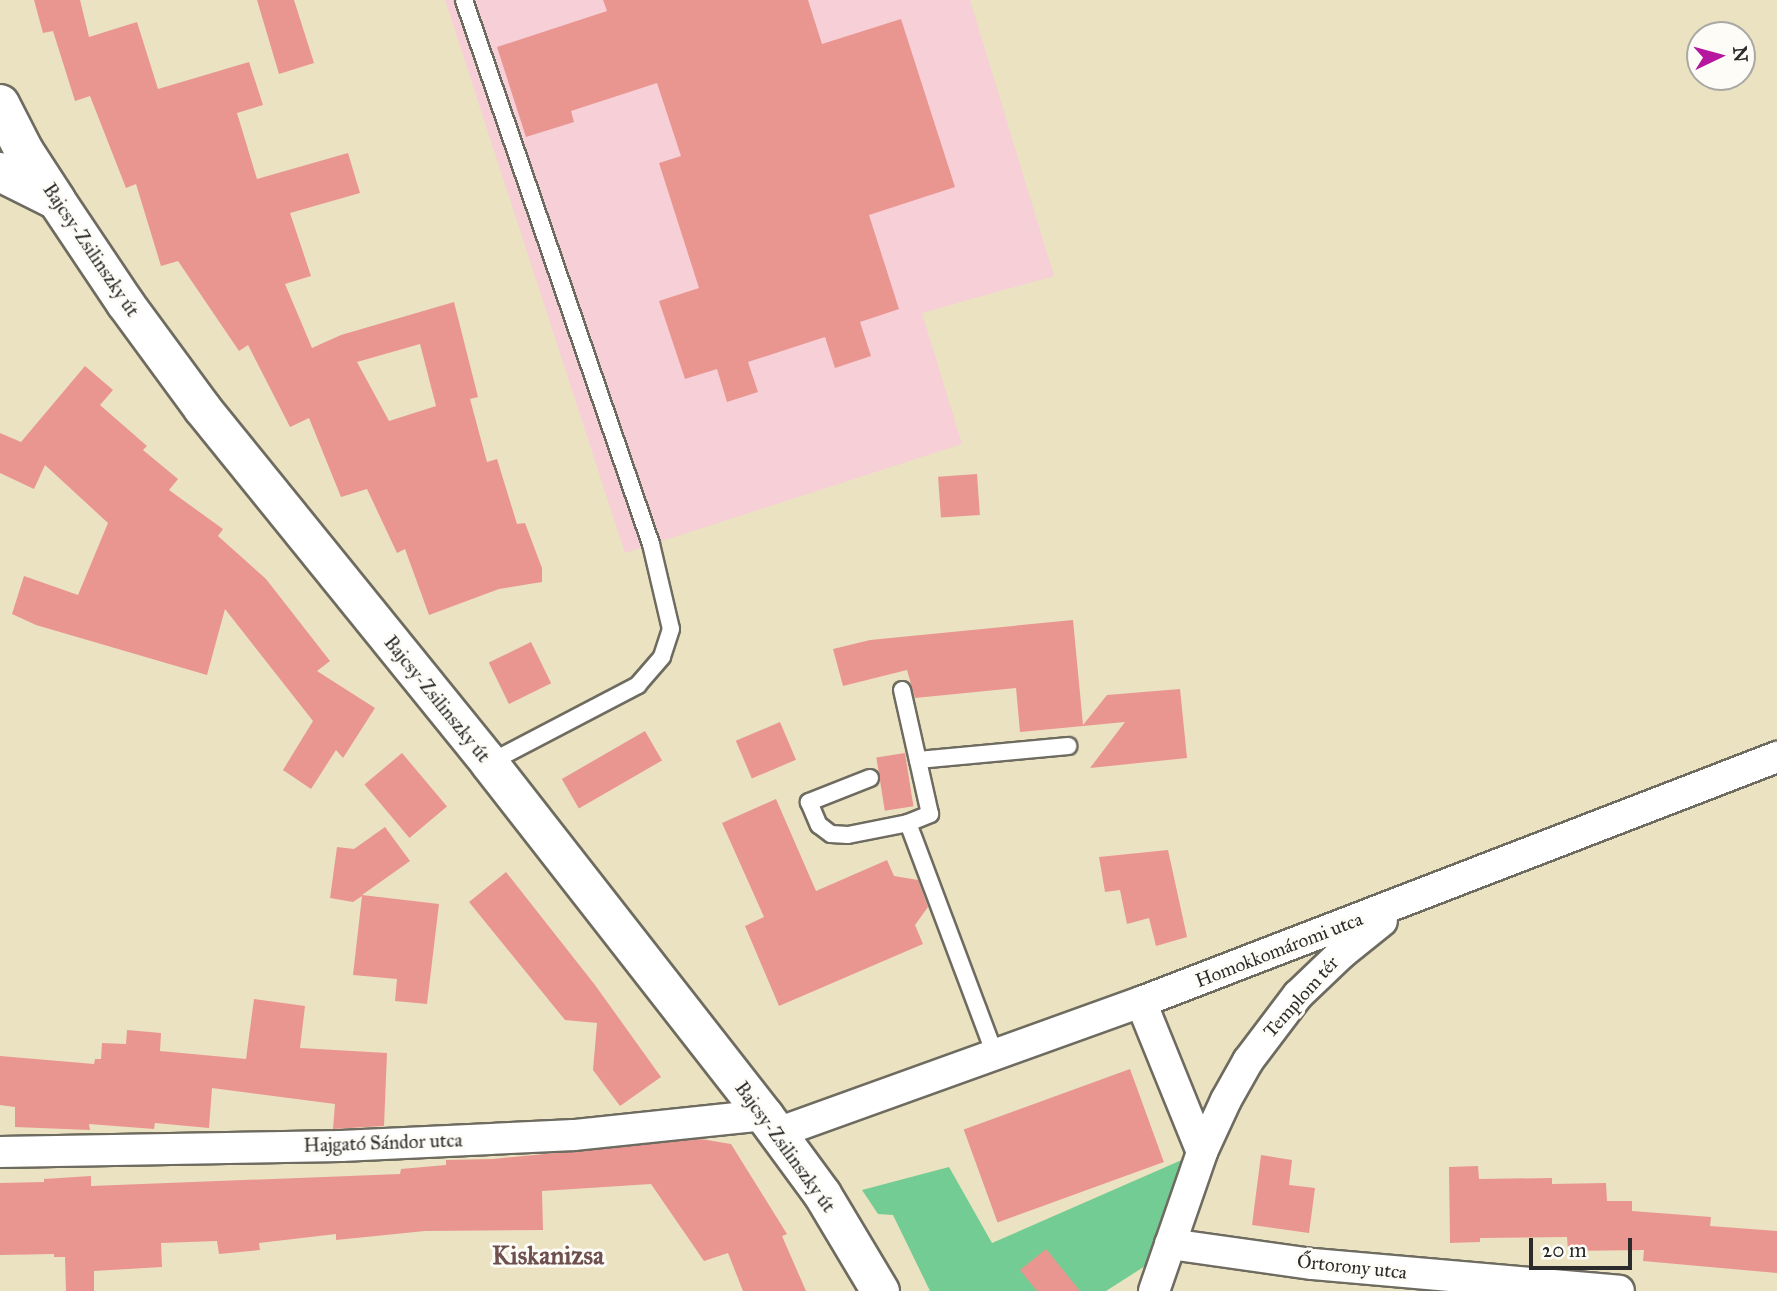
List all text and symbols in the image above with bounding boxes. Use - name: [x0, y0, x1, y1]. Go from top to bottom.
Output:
- north arrow: [1686, 21, 1756, 91]
- text: N: [1728, 45, 1753, 63]
- street label: Bajcsy-Zsilinszky út: [38, 179, 144, 321]
- street label: Bajcsy-Zsilinszky út: [379, 631, 495, 767]
- street label: Homokkomáromi utca: [1192, 908, 1366, 992]
- street label: Templom tér: [1259, 952, 1343, 1042]
- street label: Bajcsy-Zsilinszky út: [730, 1077, 840, 1217]
- street label: Hajgató Sándor utca: [303, 1129, 463, 1157]
- scale bar: [1532, 1224, 1635, 1268]
- text: 20 m: [1542, 1237, 1587, 1263]
- district label: Kiskanizsa: [492, 1240, 604, 1272]
- street label: Őrtorony utca: [1296, 1250, 1408, 1284]

